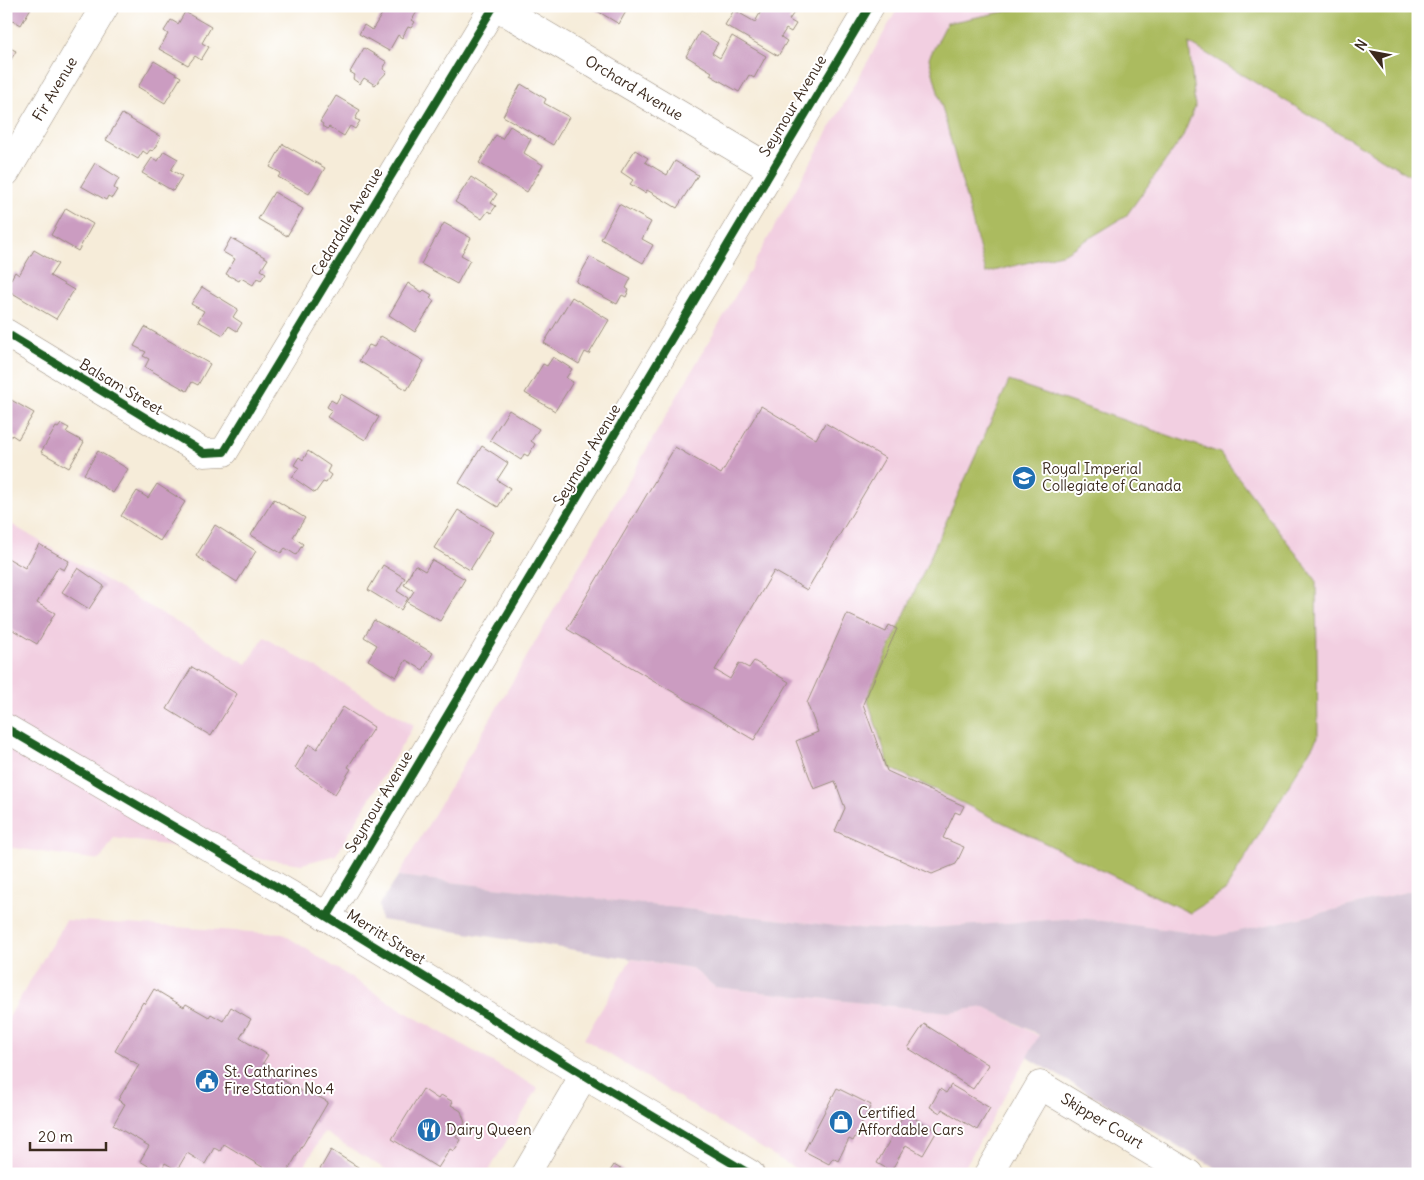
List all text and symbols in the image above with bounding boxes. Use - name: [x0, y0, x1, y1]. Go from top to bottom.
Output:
- north arrow: [1346, 28, 1396, 78]
- text: N: [1351, 36, 1371, 54]
- street label: Orchard Avenue: [582, 51, 687, 124]
- street label: Seymour Avenue: [755, 51, 830, 160]
- street label: Fir Avenue: [28, 53, 81, 124]
- street label: Cedardale Avenue: [307, 164, 387, 280]
- street label: Balsam Street: [76, 354, 166, 419]
- street label: Seymour Avenue: [549, 400, 624, 509]
- place label: Royal Imperial Collegiate of Canada: [1042, 459, 1182, 495]
- school or university icon: Royal Imperial Collegiate of Canada: [1011, 465, 1037, 491]
- street label: Seymour Avenue: [341, 747, 416, 856]
- street label: Merritt Street: [343, 905, 429, 968]
- place label: St. Catharines Fire Station No.4: [224, 1062, 334, 1098]
- public building icon: St. Catharines Fire Station No.4: [194, 1068, 220, 1094]
- street label: Skipper Court: [1058, 1089, 1147, 1152]
- place label: Certified Affordable Cars: [858, 1103, 964, 1139]
- shop icon: Certified Affordable Cars: [828, 1109, 854, 1135]
- restaurant icon: Dairy Queen: [416, 1117, 442, 1143]
- scale bar: [30, 1120, 106, 1152]
- place label: Dairy Queen: [446, 1120, 532, 1139]
- text: 20 m: [38, 1127, 73, 1146]

